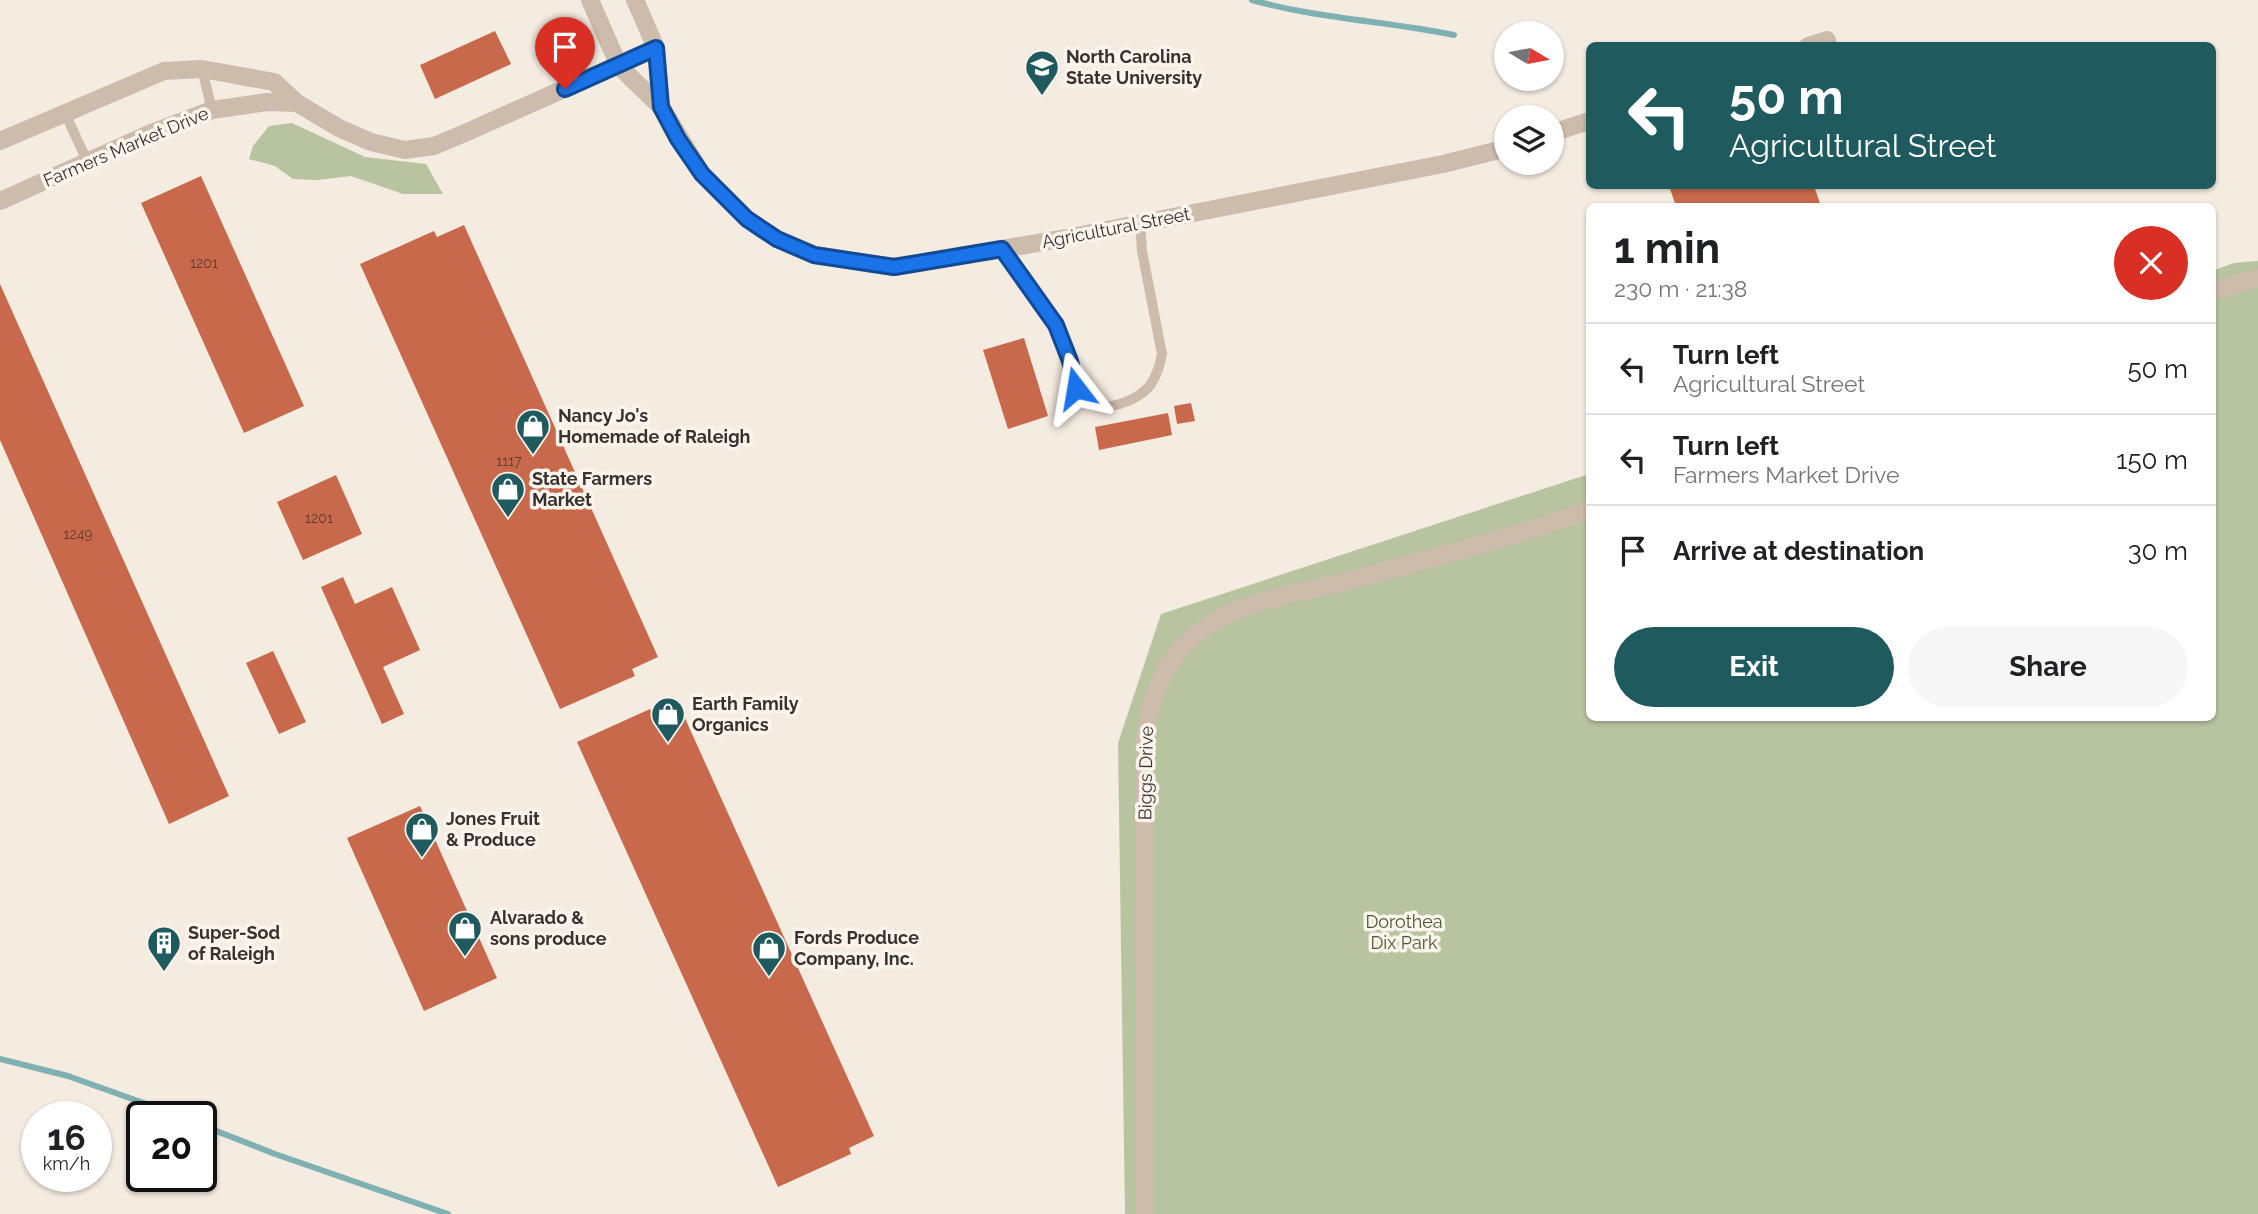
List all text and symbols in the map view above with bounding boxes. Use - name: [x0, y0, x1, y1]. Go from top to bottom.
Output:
- pin: [535, 17, 595, 89]
- north arrow: [1494, 21, 1564, 91]
- map controls: [1494, 21, 1564, 175]
- icon: arrive: [546, 28, 584, 66]
- place label: North Carolina State University: [1066, 46, 1202, 88]
- school or university icon: North Carolina State University: [1023, 48, 1061, 97]
- text: 50 m: [1729, 68, 1844, 125]
- icon: left: [1614, 70, 1705, 161]
- street label: Farmers Market Drive: [40, 102, 212, 191]
- button: layers: [1494, 105, 1564, 175]
- text: Agricultural Street: [1729, 127, 1996, 164]
- street label: Agricultural Street: [1040, 203, 1192, 252]
- text: 1 min: [1614, 224, 1720, 273]
- button: close: [2114, 226, 2188, 300]
- house number: 1201: [190, 255, 218, 271]
- text: 230 m · 21:38: [1614, 275, 1748, 302]
- text: Turn left: [1673, 340, 1779, 370]
- icon: left: [1614, 350, 1652, 388]
- position arrow: [1039, 351, 1113, 425]
- text: 50 m: [2127, 354, 2188, 384]
- text: Agricultural Street: [1673, 370, 1865, 397]
- place label: Nancy Jo's Homemade of Raleigh: [558, 405, 750, 447]
- shop icon: Nancy Jo's Homemade of Raleigh: [514, 407, 552, 456]
- text: Turn left: [1673, 431, 1779, 461]
- icon: left: [1614, 441, 1652, 479]
- text: 150 m: [2116, 445, 2188, 475]
- house number: 1117: [496, 453, 522, 469]
- text: Farmers Market Drive: [1673, 461, 1899, 488]
- place label: State Farmers Market: [532, 468, 652, 510]
- shop icon: State Farmers Market: [489, 470, 527, 519]
- house number: 1201: [305, 510, 333, 526]
- house number: 1249: [63, 526, 93, 542]
- icon: arrive: [1614, 532, 1652, 570]
- text: Arrive at destination: [1673, 536, 1924, 566]
- text: 30 m: [2128, 536, 2188, 566]
- button: Exit: [1614, 627, 1894, 707]
- button: Share: [1908, 627, 2188, 707]
- place label: Earth Family Organics: [692, 693, 799, 735]
- shop icon: Earth Family Organics: [649, 695, 687, 744]
- street label: Biggs Drive: [1134, 725, 1157, 820]
- place label: Jones Fruit & Produce: [446, 808, 540, 850]
- shop icon: Jones Fruit & Produce: [403, 810, 441, 859]
- place label: Alvarado & sons produce: [490, 907, 607, 949]
- shop icon: Alvarado & sons produce: [446, 909, 484, 958]
- park label: Dorothea Dix Park: [1365, 911, 1443, 953]
- place label: Super-Sod of Raleigh: [188, 922, 280, 964]
- building icon: Super-Sod of Raleigh: [145, 924, 183, 973]
- place label: Fords Produce Company, Inc.: [794, 927, 919, 969]
- shop icon: Fords Produce Company, Inc.: [750, 929, 788, 978]
- speed limit sign: 20: [126, 1101, 217, 1192]
- text: 16: [47, 1117, 86, 1158]
- text: km/h: [43, 1153, 90, 1174]

